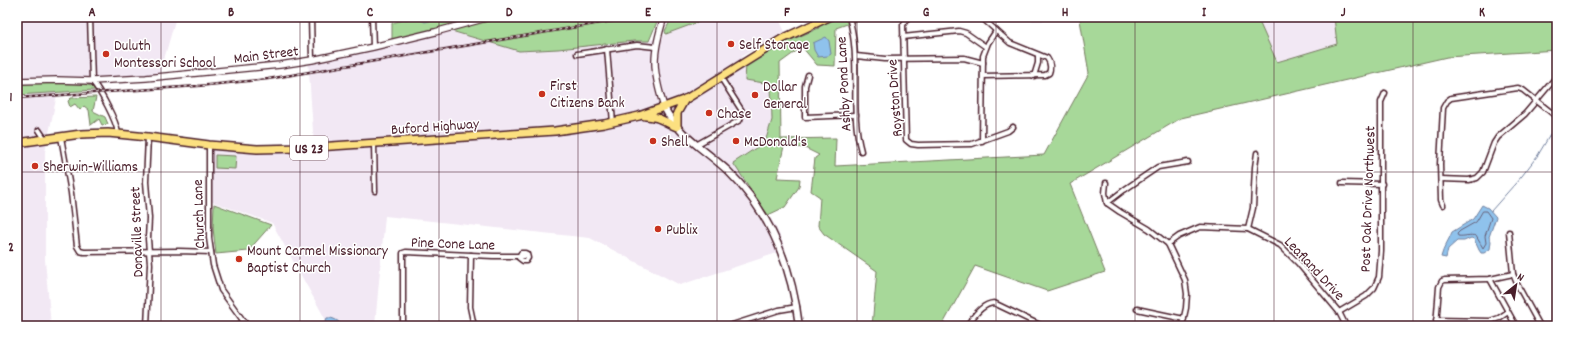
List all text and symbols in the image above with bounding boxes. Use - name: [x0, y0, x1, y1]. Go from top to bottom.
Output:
- text: A: [88, 4, 96, 23]
- text: B: [228, 4, 234, 23]
- text: C: [367, 4, 374, 23]
- text: D: [506, 4, 513, 23]
- text: E: [645, 4, 652, 23]
- text: F: [784, 4, 790, 23]
- text: G: [923, 4, 930, 23]
- text: H: [1062, 4, 1069, 23]
- text: I: [1202, 4, 1207, 23]
- text: J: [1341, 4, 1346, 23]
- text: K: [1479, 4, 1485, 23]
- place label: Self Storage: [739, 35, 809, 57]
- place label: Duluth Montessori School: [114, 36, 216, 75]
- street label: Ashby Pond Lane: [832, 36, 858, 132]
- marker: Self Storage: [726, 39, 736, 49]
- street label: Main Street: [232, 41, 300, 71]
- marker: Duluth Montessori School: [101, 49, 111, 59]
- street label: Royston Drive: [882, 58, 910, 137]
- place label: First Citizens Bank: [550, 76, 625, 115]
- place label: Dollar General: [763, 77, 807, 116]
- text: 1: [10, 89, 13, 108]
- marker: First Citizens Bank: [537, 89, 547, 99]
- marker: Dollar General: [750, 90, 760, 100]
- place label: Chase: [717, 104, 752, 126]
- marker: Chase: [704, 108, 714, 118]
- street label: Buford Highway: [390, 114, 481, 142]
- street label: Post Oak Drive Northwest: [1355, 125, 1383, 273]
- place label: Shell: [661, 132, 689, 154]
- place label: McDonald's: [744, 132, 807, 154]
- road number: US 23: [290, 136, 328, 160]
- marker: Shell: [648, 136, 658, 146]
- marker: McDonald's: [731, 136, 741, 146]
- place label: Sherwin-Williams: [43, 157, 138, 179]
- marker: Sherwin-Williams: [30, 161, 40, 171]
- street label: Church Lane: [188, 179, 212, 249]
- street label: Donaville Street: [125, 186, 151, 278]
- place label: Publix: [666, 220, 698, 242]
- marker: Publix: [653, 224, 663, 234]
- street label: Leafland Drive: [1278, 232, 1349, 307]
- street label: Pine Cone Lane: [410, 233, 496, 257]
- text: 2: [8, 239, 14, 258]
- place label: Mount Carmel Missionary Baptist Church: [247, 241, 389, 280]
- marker: Mount Carmel Missionary Baptist Church: [234, 254, 244, 264]
- north arrow: [1496, 265, 1536, 305]
- text: N: [1514, 270, 1527, 287]

